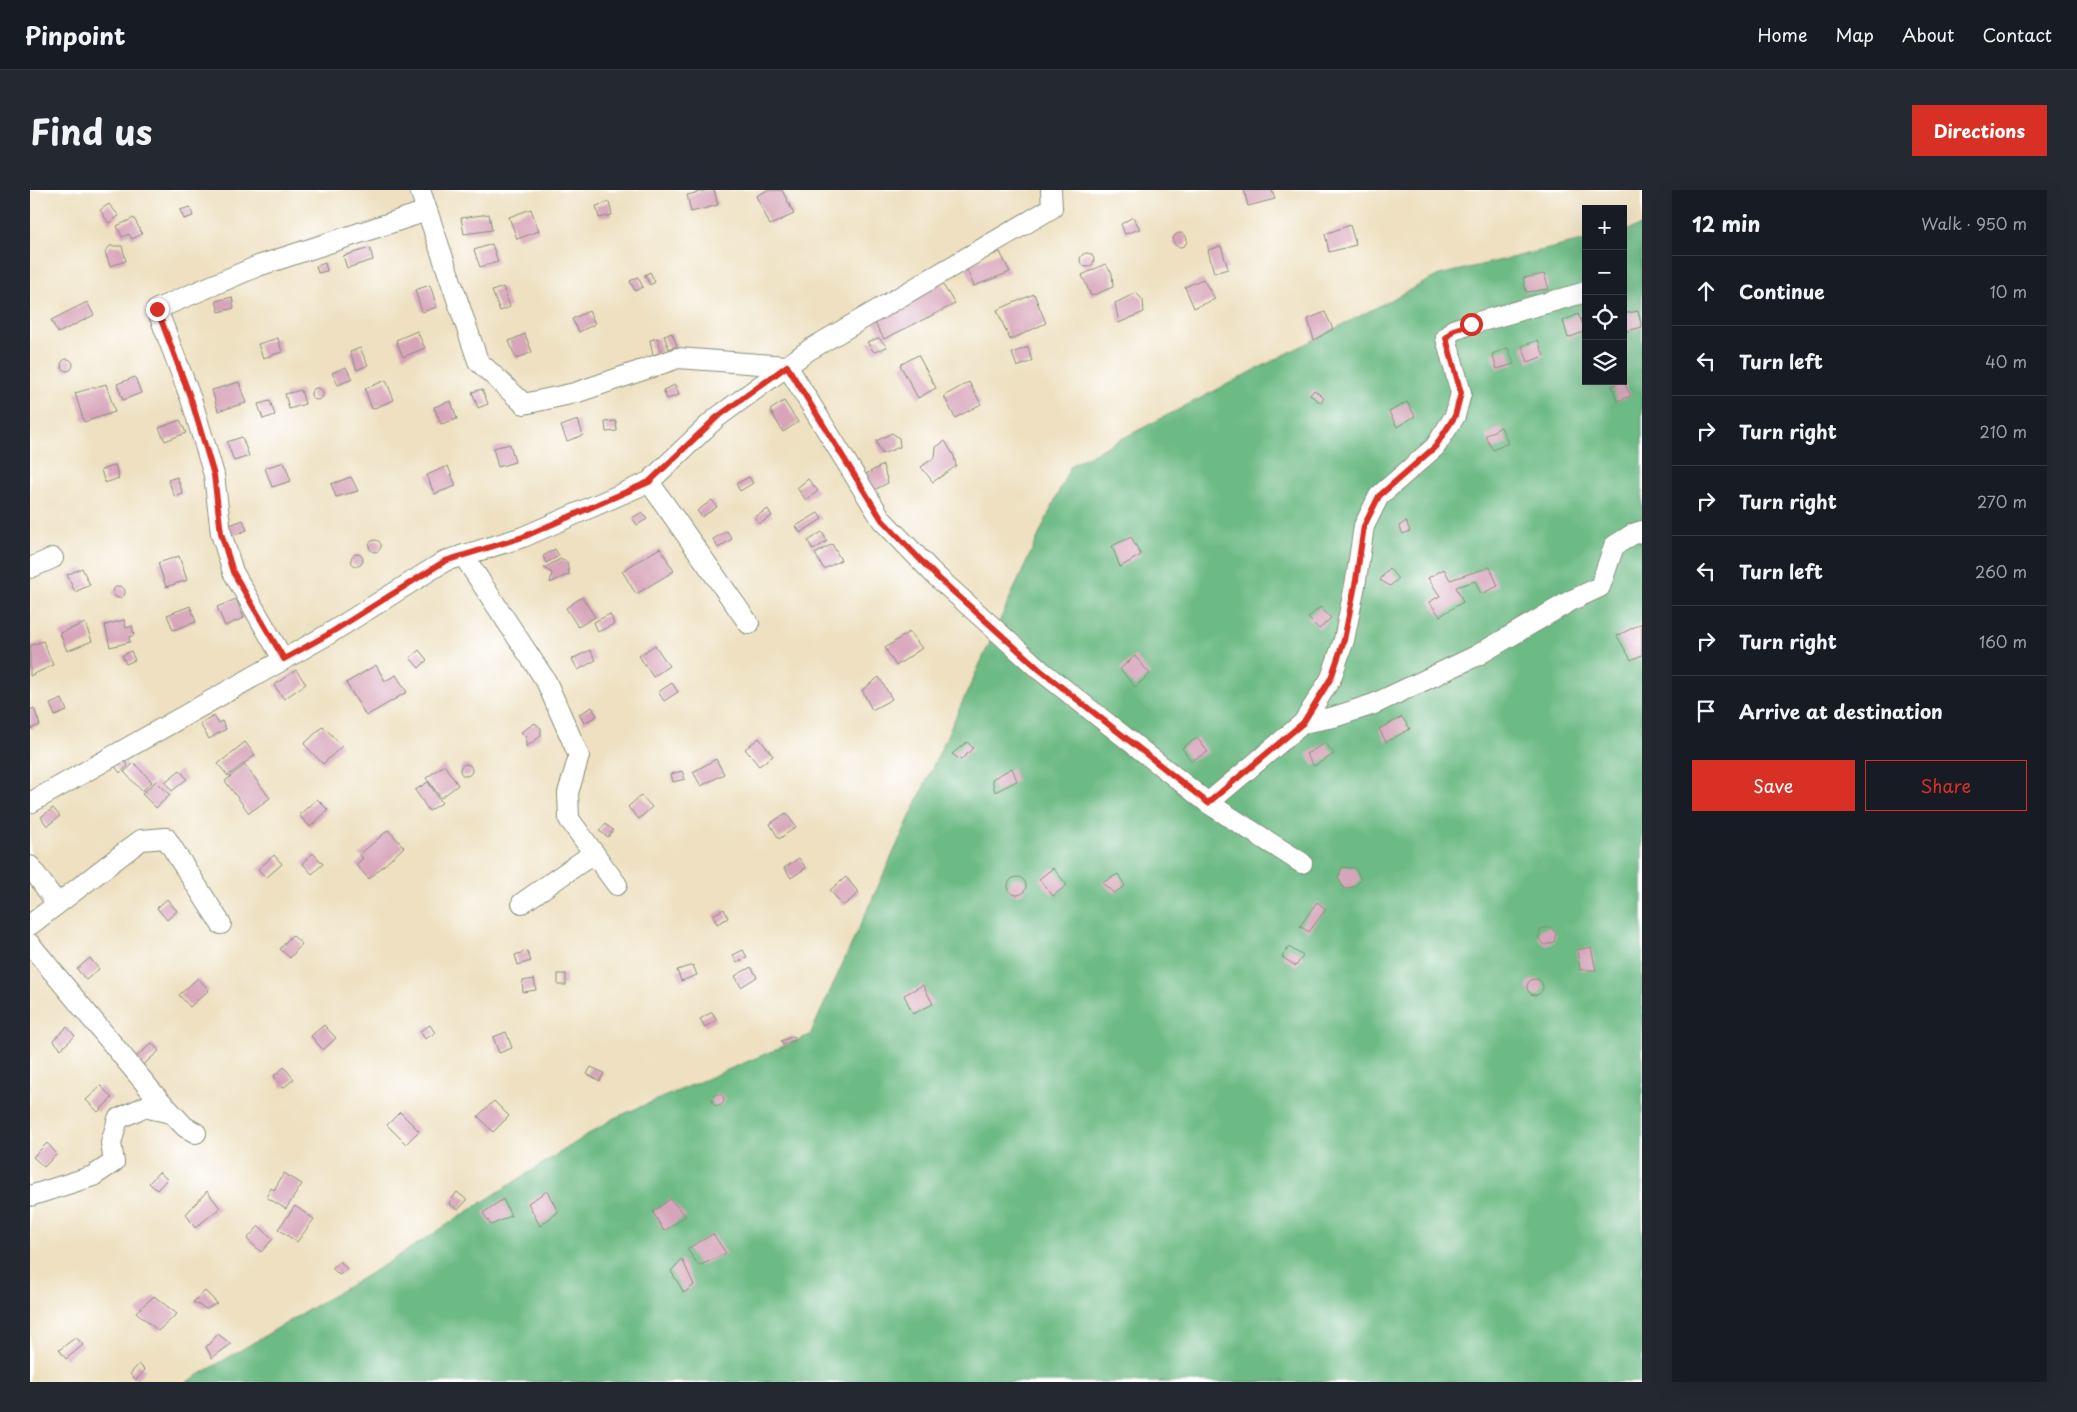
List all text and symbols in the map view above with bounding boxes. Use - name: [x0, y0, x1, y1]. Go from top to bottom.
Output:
- text: Pinpoint: [25, 17, 126, 53]
- text: Home: [1757, 21, 1807, 48]
- text: Map: [1835, 21, 1874, 48]
- text: About: [1902, 21, 1954, 48]
- text: Contact: [1982, 21, 2052, 48]
- text: Find us: [30, 104, 152, 157]
- button: Directions: [1912, 105, 2047, 156]
- map controls: [1582, 205, 1627, 385]
- button: +: [1582, 205, 1627, 250]
- text: 12 min: [1692, 207, 1761, 239]
- text: Walk · 950 m: [1921, 211, 2027, 235]
- button: −: [1582, 250, 1627, 295]
- icon: ahead: [1692, 277, 1720, 305]
- text: Continue: [1739, 277, 1825, 305]
- text: 10 m: [1990, 279, 2027, 303]
- button: locate: [1582, 295, 1627, 340]
- route end: [146, 298, 169, 321]
- route start: [1460, 313, 1483, 336]
- button: layers: [1582, 340, 1627, 385]
- icon: left: [1692, 347, 1720, 375]
- text: Turn left: [1739, 347, 1823, 375]
- text: 40 m: [1985, 349, 2027, 373]
- icon: right: [1692, 417, 1720, 445]
- text: Turn right: [1739, 417, 1837, 445]
- text: 210 m: [1979, 419, 2027, 443]
- icon: right: [1692, 487, 1720, 515]
- text: Turn right: [1739, 487, 1837, 515]
- text: 270 m: [1977, 489, 2027, 513]
- icon: left: [1692, 557, 1720, 585]
- text: Turn left: [1739, 557, 1823, 585]
- text: 260 m: [1975, 559, 2027, 583]
- icon: right: [1692, 627, 1720, 655]
- text: Turn right: [1739, 627, 1837, 655]
- text: 160 m: [1979, 629, 2027, 653]
- icon: arrive: [1692, 697, 1720, 725]
- text: Arrive at destination: [1739, 697, 1943, 725]
- button: Save: [1692, 760, 1855, 811]
- button: Share: [1865, 760, 2027, 811]

